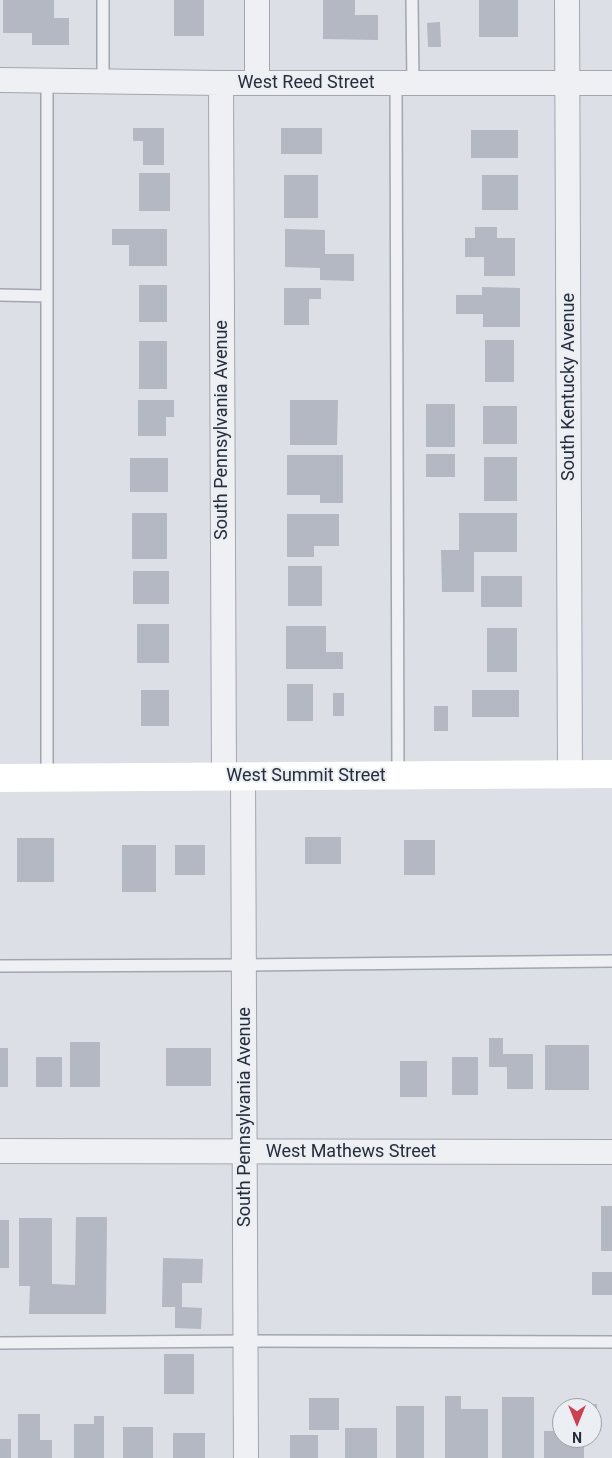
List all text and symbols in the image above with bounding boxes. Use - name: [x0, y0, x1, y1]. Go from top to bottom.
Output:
- street label: West Reed Street: [237, 72, 375, 94]
- street label: South Kentucky Avenue: [558, 293, 580, 481]
- street label: South Pennsylvania Avenue: [211, 320, 233, 540]
- street label: West Summit Street: [226, 765, 386, 787]
- street label: South Pennsylvania Avenue: [234, 1007, 256, 1227]
- street label: West Mathews Street: [266, 1141, 436, 1163]
- north arrow: [552, 1398, 602, 1448]
- text: N: [572, 1429, 582, 1445]

